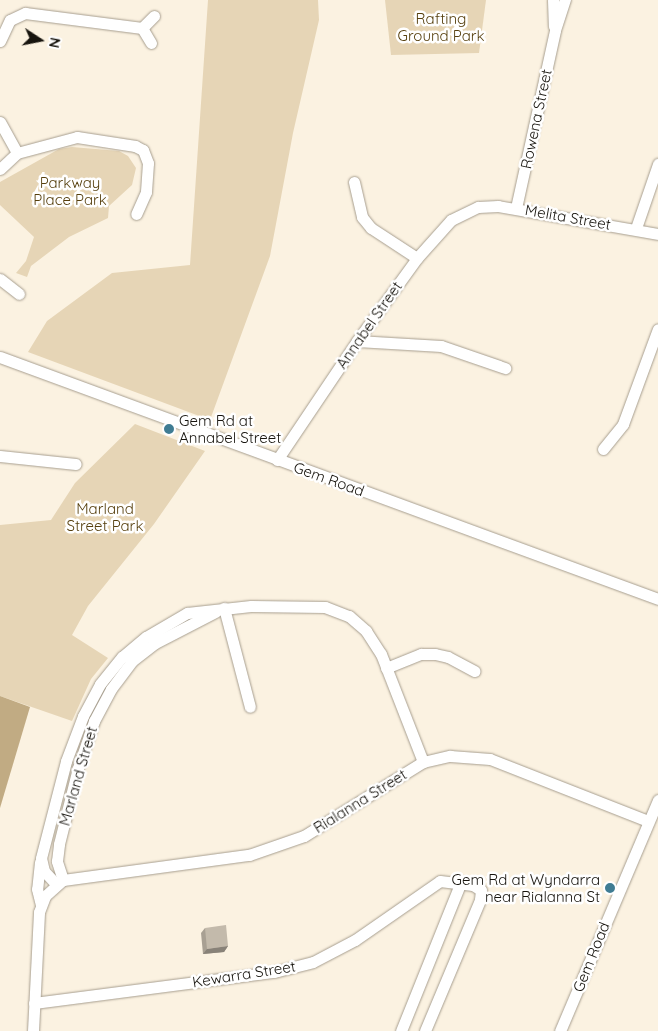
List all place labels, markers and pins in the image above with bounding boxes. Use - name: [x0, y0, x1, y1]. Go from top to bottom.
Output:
- place label: Gem Rd at Annabel Street: [179, 411, 281, 446]
- marker: Gem Rd at Annabel Street: [163, 423, 175, 435]
- place label: Gem Rd at Wyndarra near Rialanna St: [452, 870, 600, 905]
- marker: Gem Rd at Wyndarra near Rialanna St: [604, 882, 616, 894]

